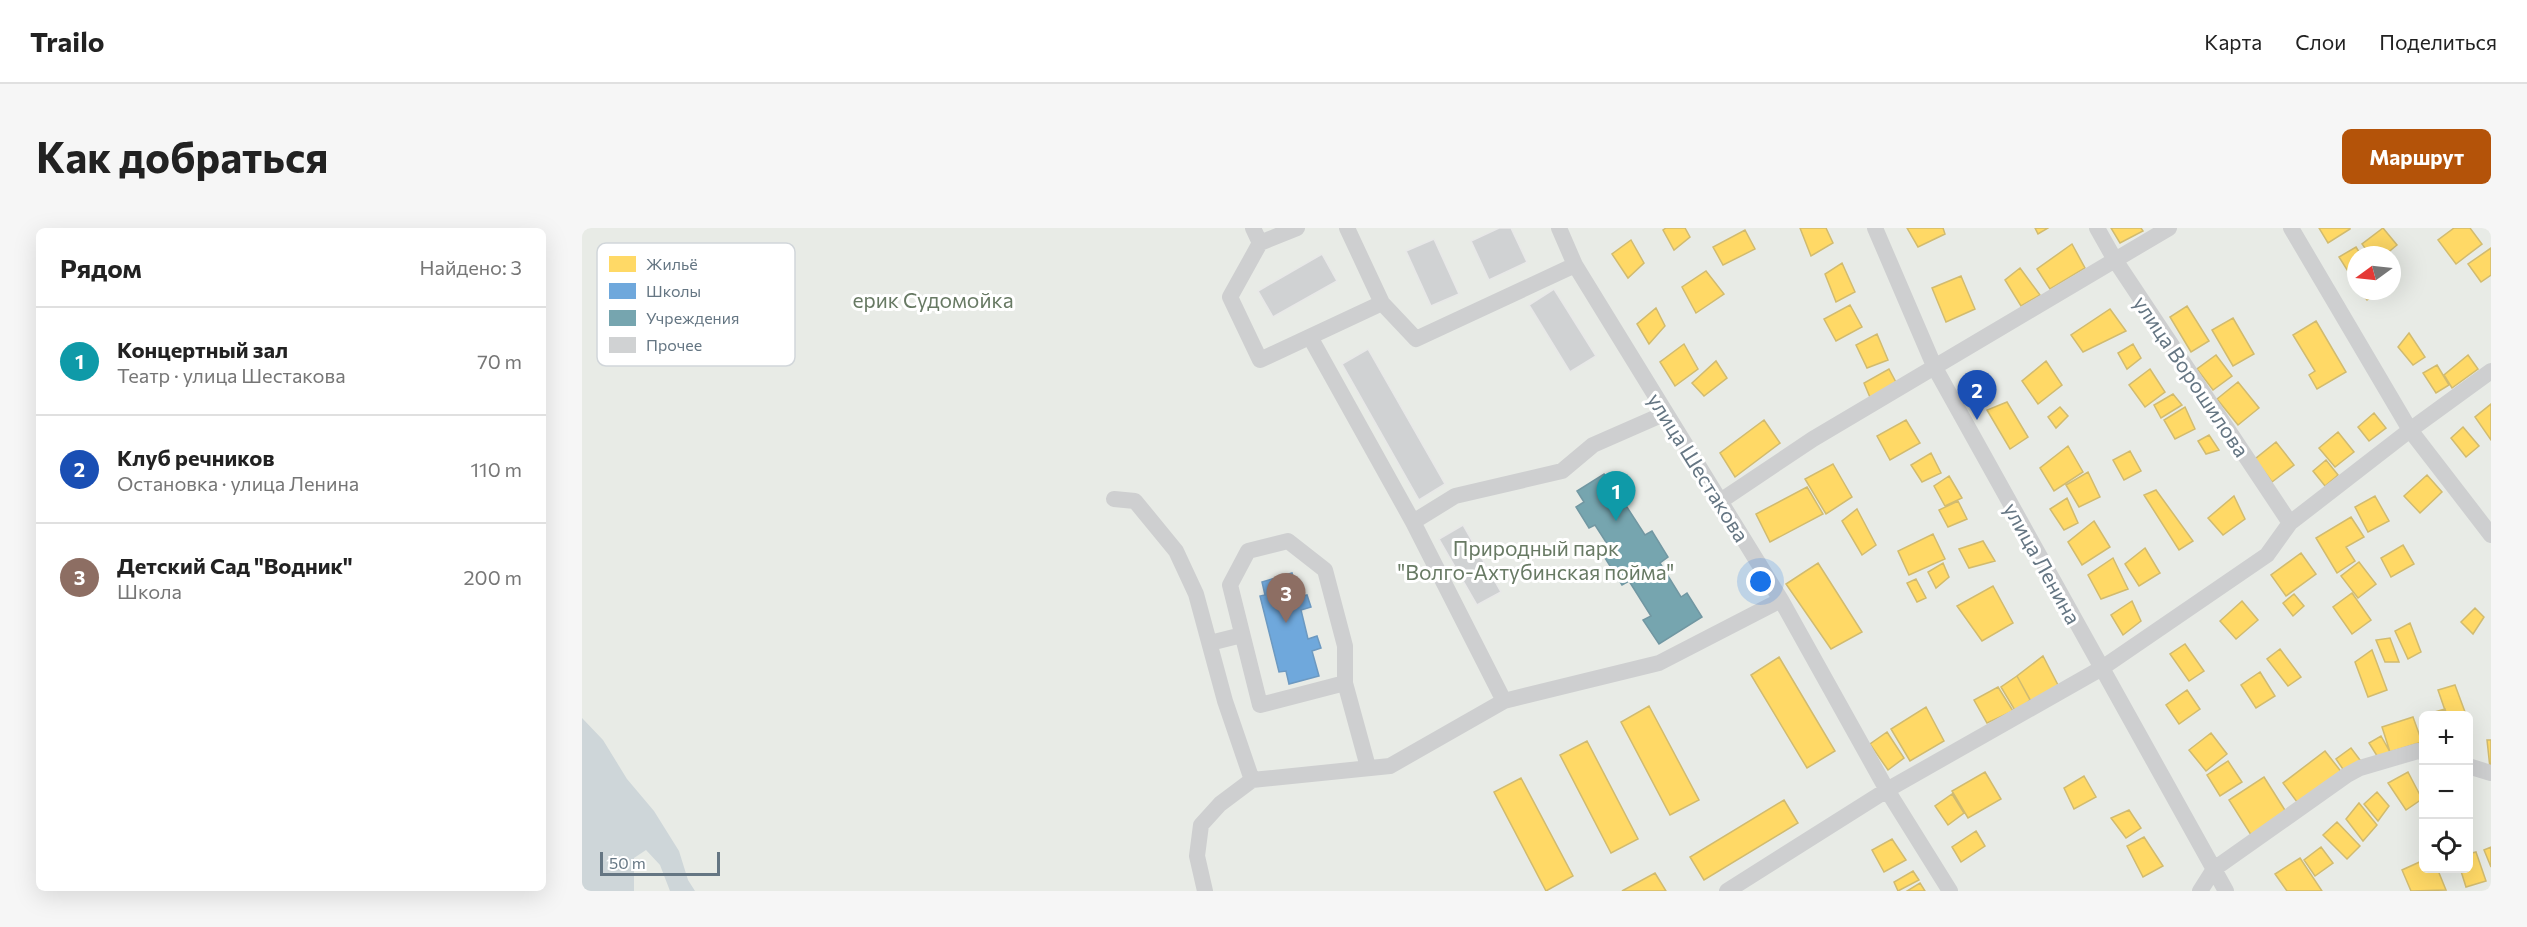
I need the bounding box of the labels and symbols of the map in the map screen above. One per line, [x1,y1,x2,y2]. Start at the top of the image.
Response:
legend [597,243,795,366]
north arrow [2347,246,2401,300]
text: Жильё [646,254,698,273]
text: Школы [646,281,701,300]
park label: ерик Судомойка [852,287,1014,312]
street label: улица Ворошилова [2129,291,2255,461]
text: Учреждения [646,308,739,327]
text: Прочее [646,335,702,354]
pin: 2 [1958,370,1996,420]
street label: улица Шестакова [1643,388,1755,546]
pin: 1 [1596,472,1636,521]
street label: улица Ленина [1999,498,2087,628]
park label: Природный парк "Волго-Ахтубинская пойма" [1398,535,1674,584]
your location [1746,567,1775,596]
pin: 3 [1266,574,1306,623]
scale bar [600,849,720,876]

